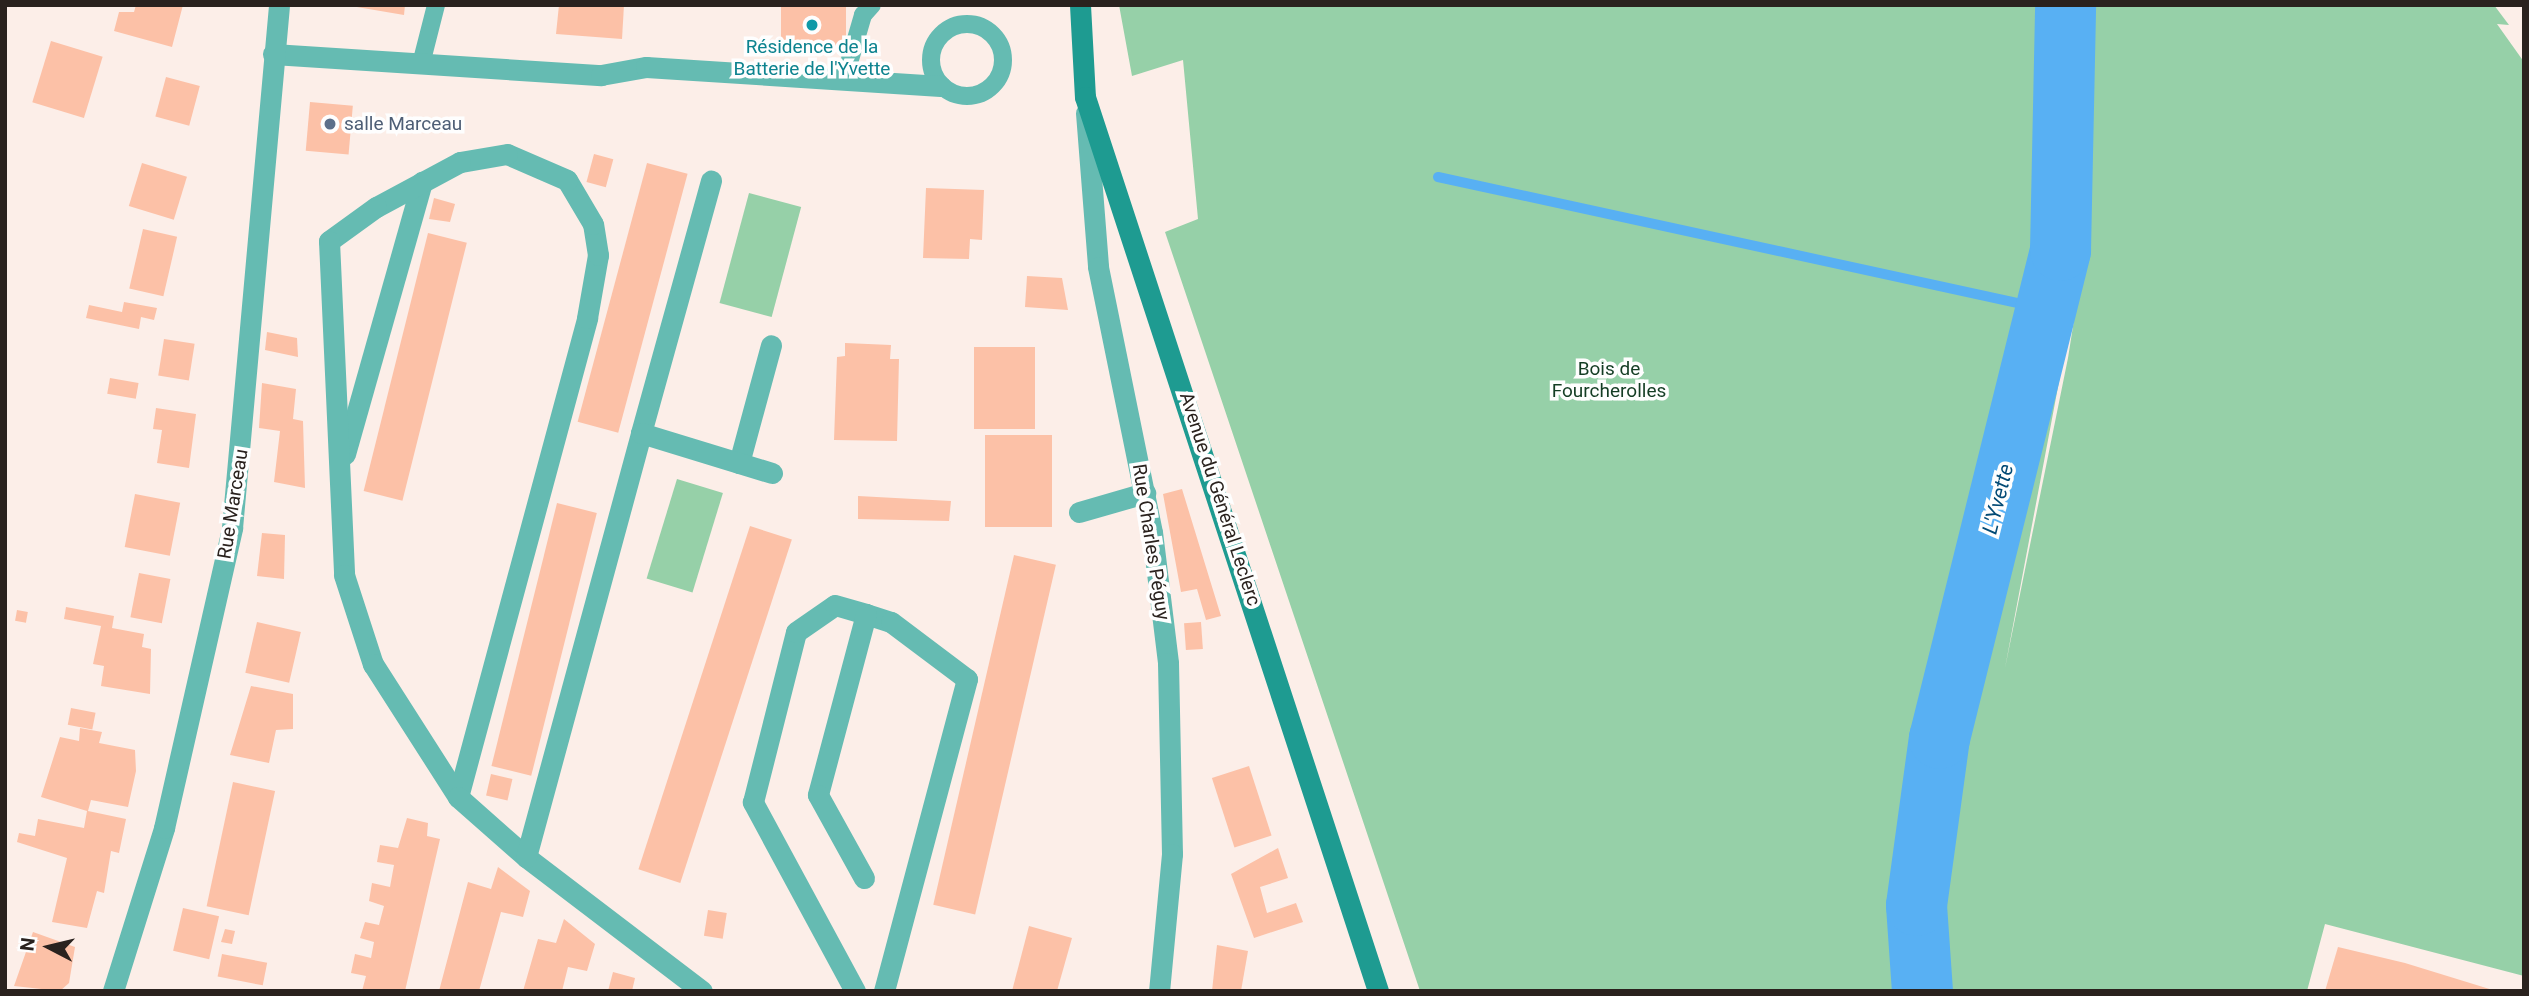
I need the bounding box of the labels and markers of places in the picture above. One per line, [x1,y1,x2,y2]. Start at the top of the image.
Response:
marker: Résidence de la Batterie de l'Yvette [804,17,820,33]
place label: Résidence de la Batterie de l'Yvette [734,36,890,80]
place label: salle Marceau [344,113,462,135]
marker: salle Marceau [322,116,338,132]

